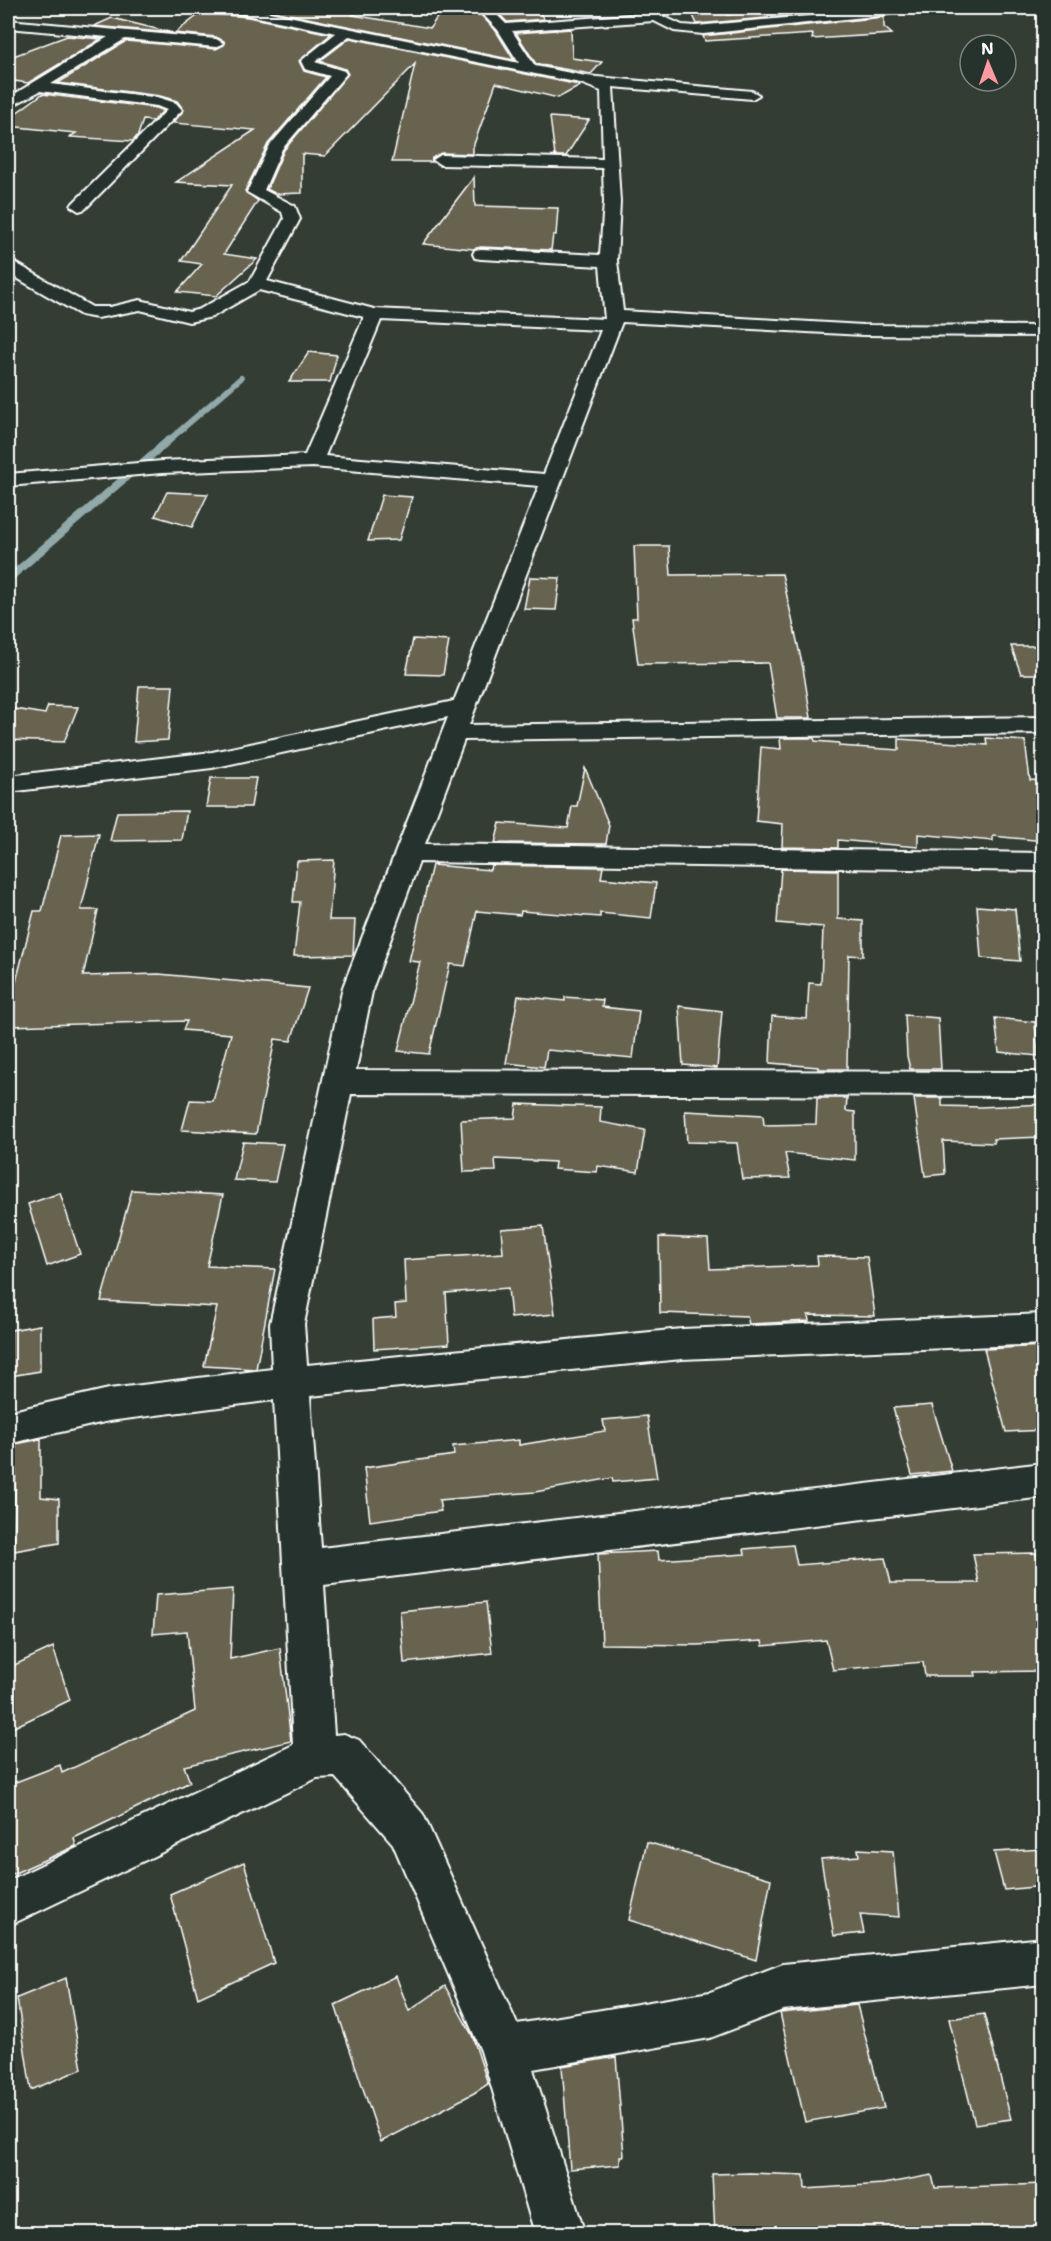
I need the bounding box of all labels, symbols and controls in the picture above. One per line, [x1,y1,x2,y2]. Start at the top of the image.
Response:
north arrow [958,33,1018,93]
text: N [981,38,994,59]

